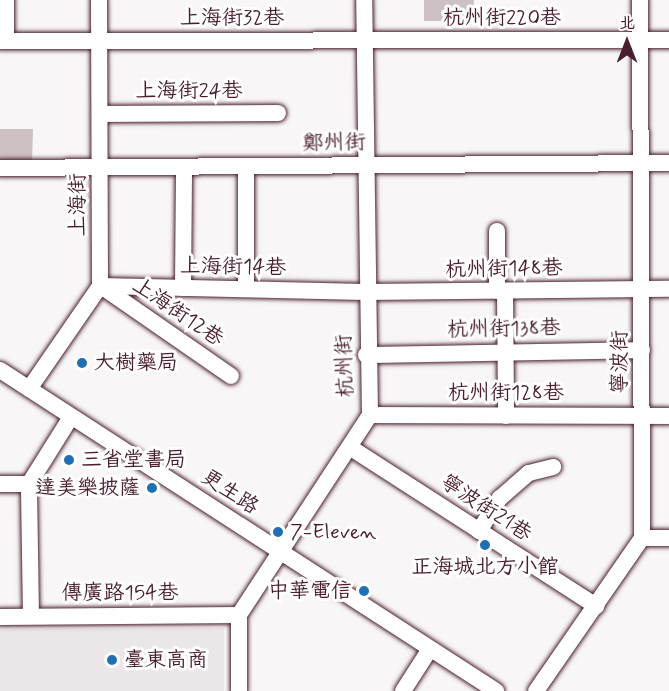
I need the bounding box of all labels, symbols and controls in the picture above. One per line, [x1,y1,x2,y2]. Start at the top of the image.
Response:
street label: 上海街32巷 [180,5,284,31]
street label: 杭州街220巷 [443,5,561,31]
north arrow [597,12,657,72]
text: 北 [619,13,635,34]
street label: 上海街24巷 [135,78,243,104]
street label: 鄭州街 [302,130,366,156]
street label: 上海街 [65,174,91,236]
street label: 上海街14巷 [180,253,286,281]
street label: 杭州街148巷 [445,255,563,283]
street label: 上海街12巷 [128,272,228,352]
street label: 杭州街138巷 [447,315,561,343]
street label: 寧波街 [607,331,633,393]
street label: 杭州街 [331,334,359,398]
place label: 大樹藥局 [94,350,178,376]
marker: 大樹藥局 [75,356,89,370]
street label: 杭州街128巷 [448,380,564,406]
place label: 三省堂書局 [81,447,186,473]
marker: 三省堂書局 [62,453,76,467]
street label: 更生路 [197,464,263,520]
street label: 寧波街21巷 [436,469,536,547]
place label: 達美樂披薩 [35,475,140,501]
marker: 達美樂披薩 [145,481,159,495]
place label: 7-Eleven [290,519,376,545]
marker: 7-Eleven [271,525,285,539]
marker: 正海城北方小館 [478,538,492,552]
place label: 正海城北方小館 [412,554,558,580]
place label: 中華電信 [268,578,352,604]
street label: 傳廣路154巷 [62,580,178,606]
marker: 中華電信 [357,584,371,598]
place label: 臺東高商 [124,647,208,673]
marker: 臺東高商 [105,653,119,667]

